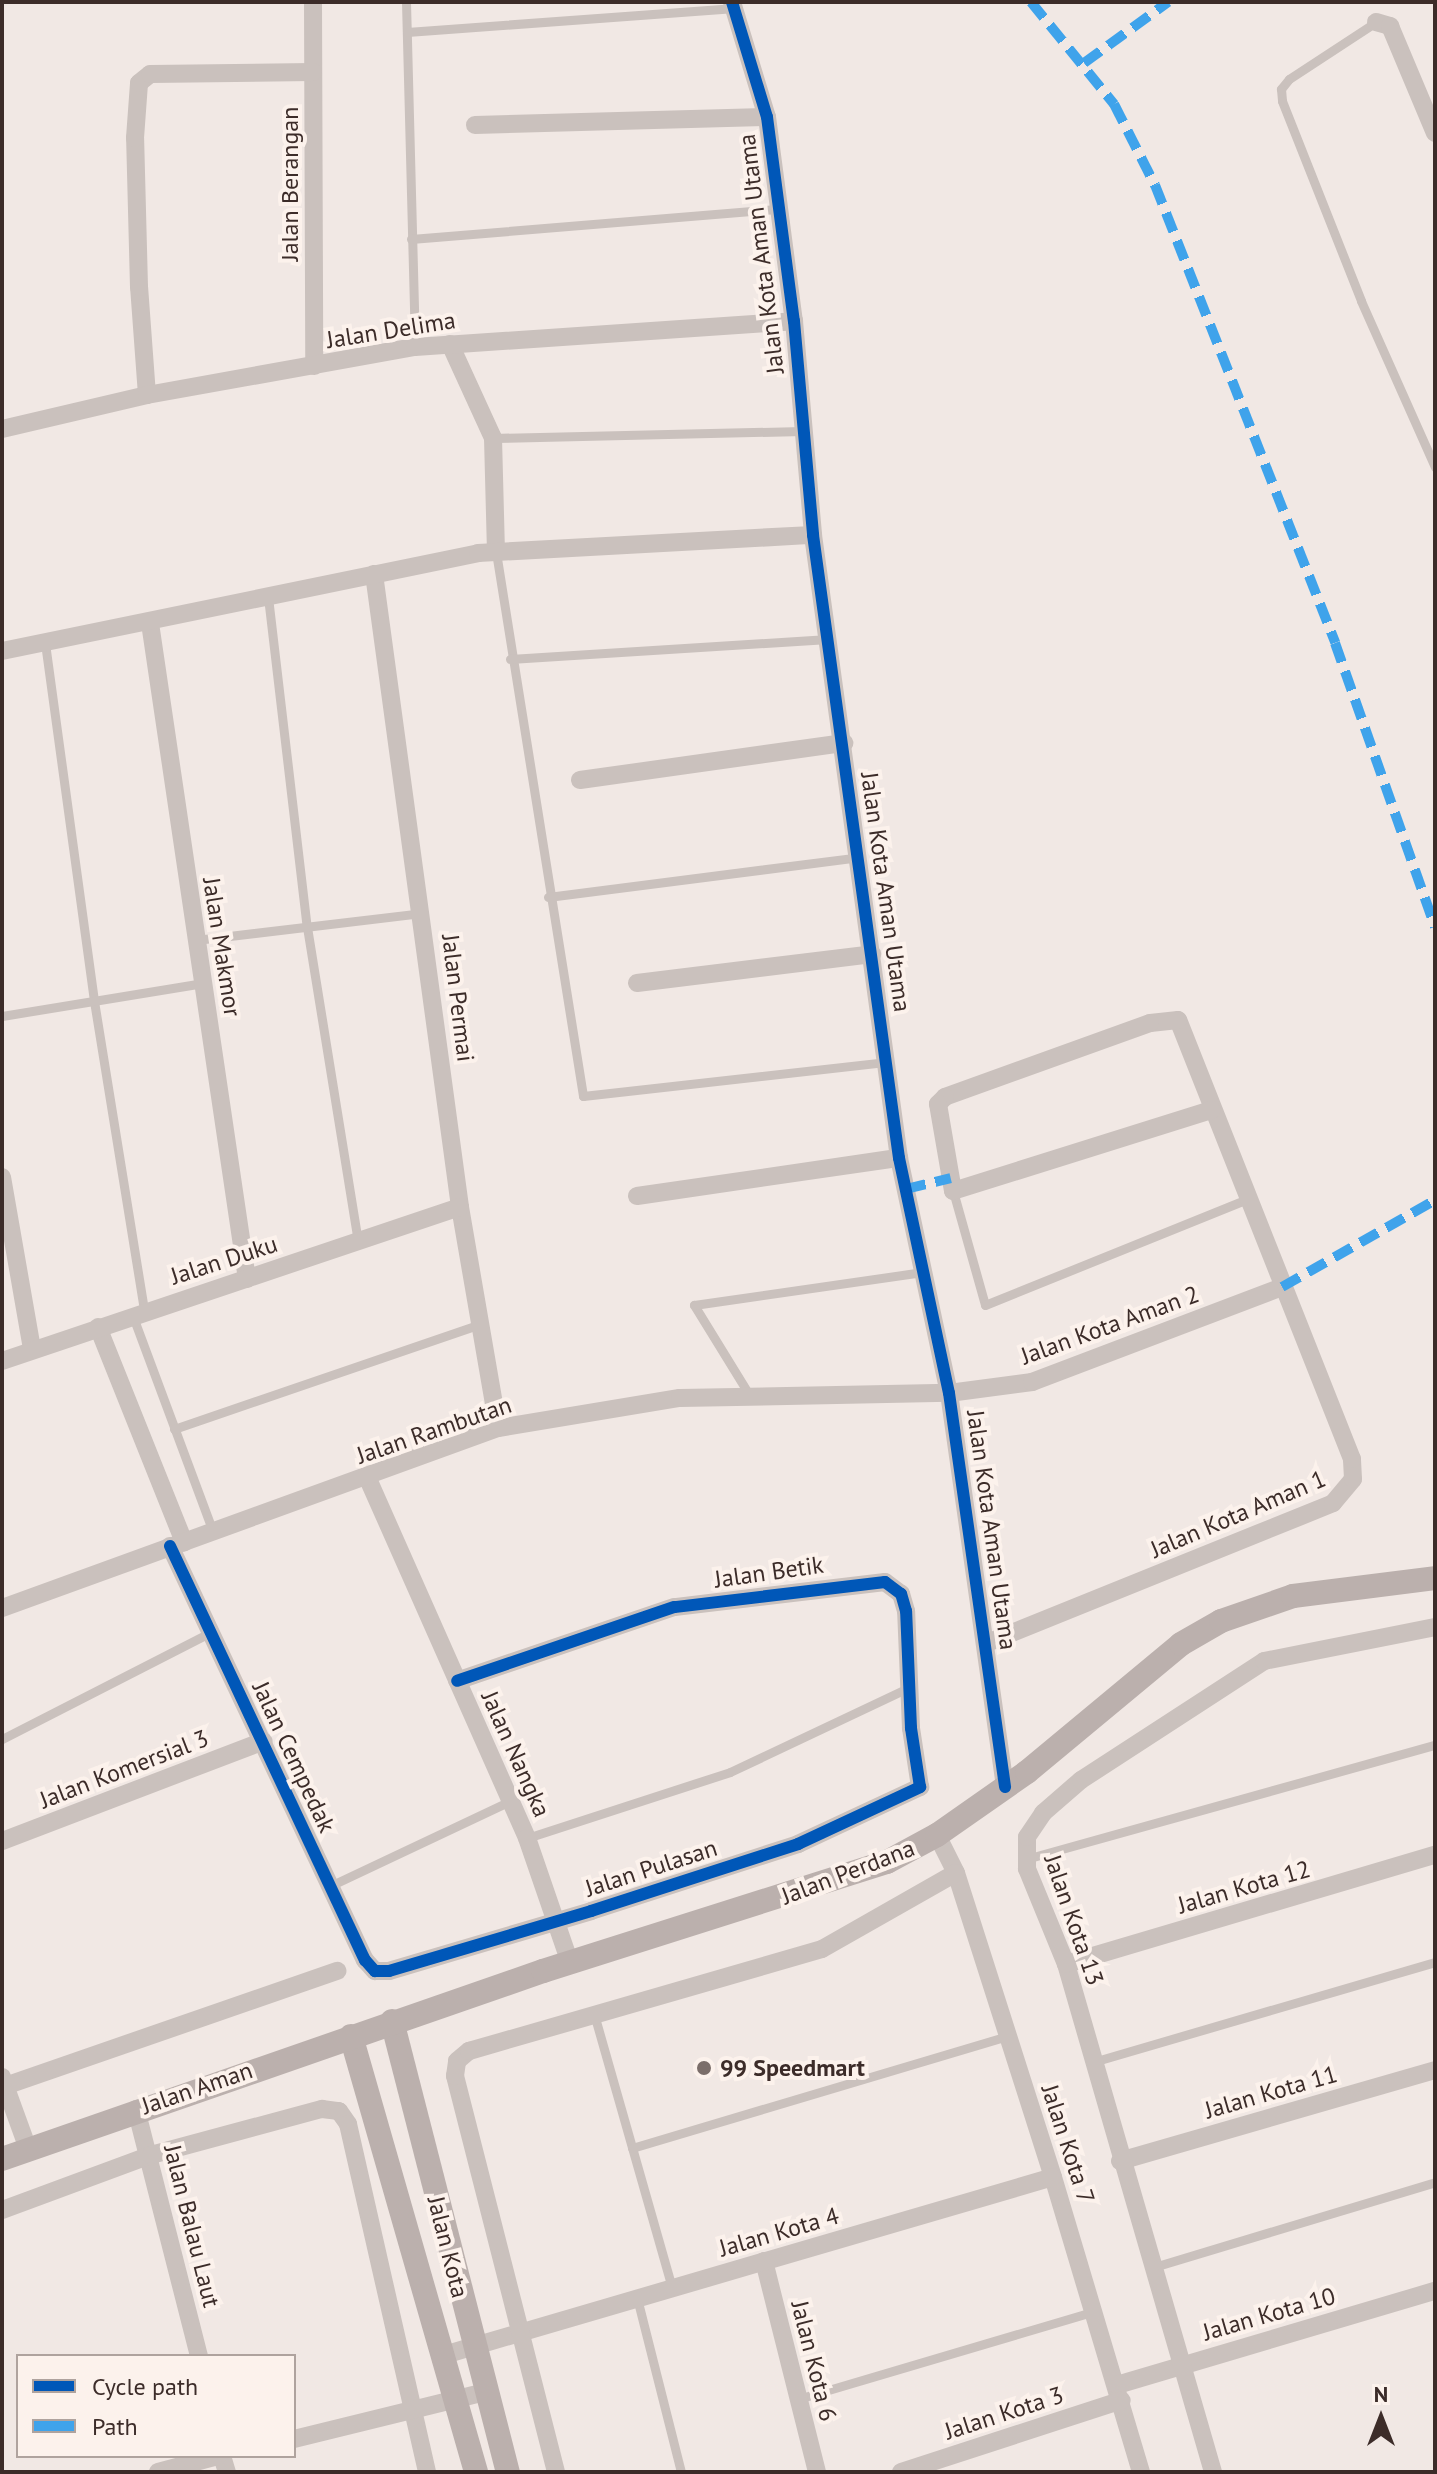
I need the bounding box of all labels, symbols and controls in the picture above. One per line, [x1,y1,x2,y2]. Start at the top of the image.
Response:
street label: Jalan Berangan [276,107,304,261]
street label: Jalan Kota Aman Utama [732,132,790,376]
street label: Jalan Delima [325,306,457,354]
street label: Jalan Kota Aman Utama [855,770,917,1014]
street label: Jalan Makmor [197,875,247,1019]
street label: Jalan Permai [436,933,480,1063]
street label: Jalan Duku [167,1229,281,1291]
street label: Jalan Kota Aman 2 [1017,1279,1203,1371]
street label: Jalan Rambutan [353,1390,515,1470]
street label: Jalan Kota Aman Utama [961,1408,1023,1652]
street label: Jalan Kota Aman 1 [1146,1464,1330,1564]
street label: Jalan Betik [713,1550,825,1594]
street label: Jalan Cempedak [246,1677,342,1837]
street label: Jalan Nangka [475,1687,557,1821]
street label: Jalan Komersial 3 [36,1724,212,1814]
street label: Jalan Pulasan [581,1833,721,1903]
street label: Jalan Perdana [777,1833,919,1911]
street label: Jalan Kota 13 [1038,1851,1110,1989]
street label: Jalan Kota 12 [1175,1854,1313,1920]
place label: 99 Speedmart [720,2054,865,2082]
street label: Jalan Aman [138,2056,256,2120]
marker: 99 Speedmart [695,2059,713,2077]
street label: Jalan Kota 11 [1202,2059,1340,2125]
street label: Jalan Kota 7 [1035,2081,1101,2207]
street label: Jalan Balau Laut [158,2142,226,2310]
street label: Jalan Kota [421,2193,475,2301]
street label: Jalan Kota 4 [716,2201,842,2263]
street label: Jalan Kota 10 [1200,2281,1338,2347]
street label: Jalan Kota 6 [785,2298,843,2424]
legend [16,2354,296,2458]
text: Cycle path [92,2371,198,2402]
north arrow [1341,2378,1421,2458]
street label: Jalan Kota 3 [941,2380,1067,2446]
text: N [1374,2380,1388,2408]
text: Path [92,2411,138,2442]

